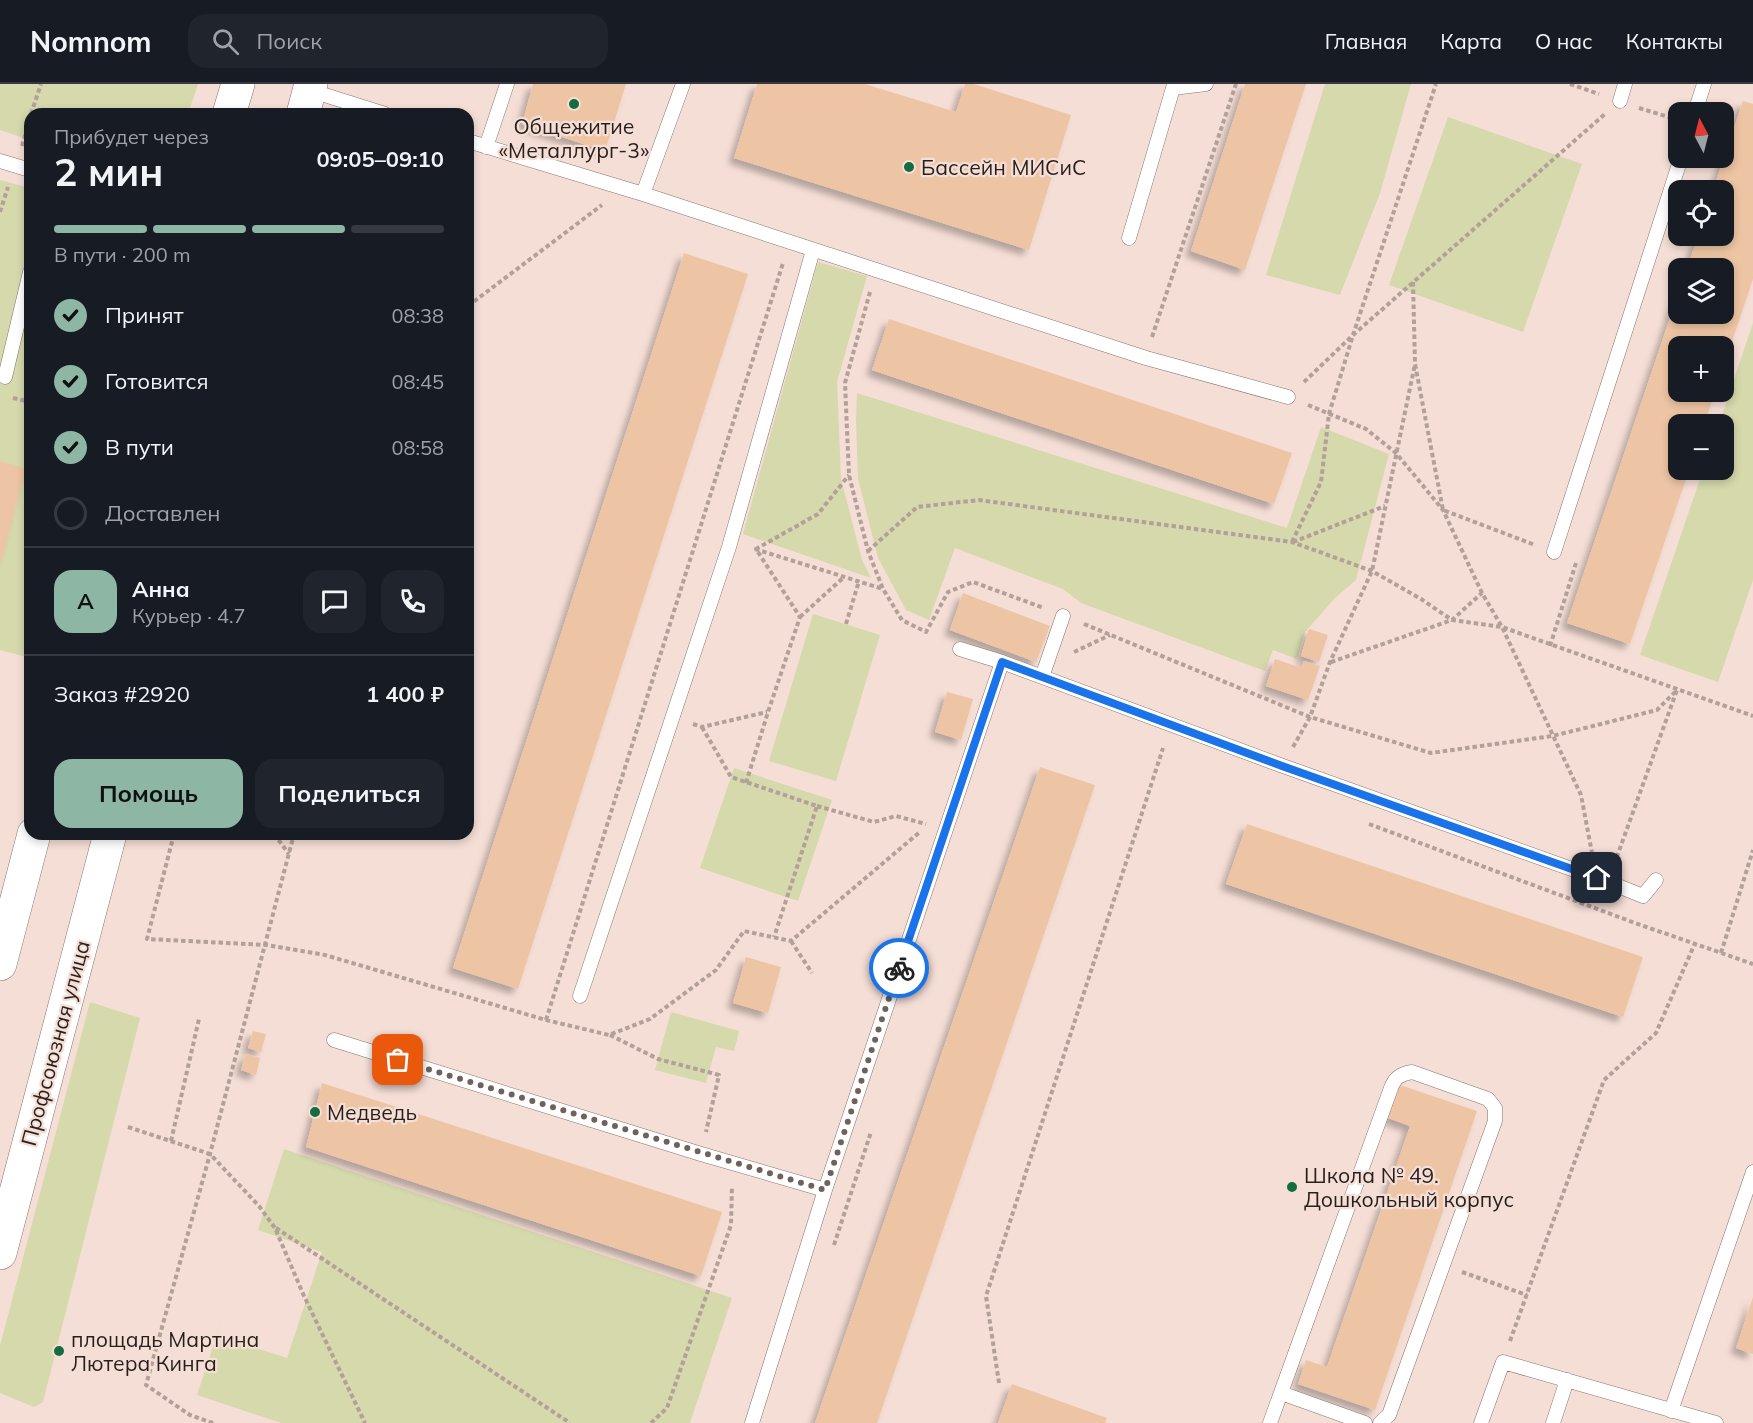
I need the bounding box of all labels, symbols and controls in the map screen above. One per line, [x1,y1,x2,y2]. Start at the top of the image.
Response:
search box [188,14,608,68]
text: Nomnom [30,24,152,59]
icon: search [209,25,242,58]
text: Поиск [257,27,322,55]
text: Главная [1325,28,1407,54]
text: Карта [1440,28,1502,54]
text: О нас [1535,28,1593,54]
text: Контакты [1626,28,1723,54]
marker: Общежитие «Металлург-3» [567,97,581,111]
north arrow [1668,102,1734,168]
map controls [1668,102,1734,480]
place label: Общежитие «Металлург-3» [499,113,649,163]
text: Прибудет через [54,124,209,149]
text: 09:05–09:10 [316,145,444,173]
text: 2 мин [54,147,163,196]
place label: Бассейн МИСиС [921,154,1086,180]
marker: Бассейн МИСиС [902,160,916,174]
button: locate [1668,180,1734,246]
text: В пути · 200 m [54,242,190,267]
button: layers [1668,258,1734,324]
icon: check [54,299,87,332]
text: Принят [105,301,184,329]
text: 08:38 [391,303,444,328]
button: + [1668,336,1734,402]
icon: check [54,365,87,398]
text: Готовится [105,367,209,395]
text: 08:45 [391,369,444,394]
button: − [1668,414,1734,480]
icon: check [54,431,87,464]
text: В пути [105,433,174,461]
text: 08:58 [391,435,444,460]
text: Доставлен [105,499,221,527]
button: chat [303,570,366,633]
button: phone [381,570,444,633]
text: Анна [132,575,190,603]
text: А [77,587,94,615]
text: Курьер · 4.7 [132,603,246,628]
text: Заказ #2920 [54,680,190,708]
text: 1 400 ₽ [366,680,444,708]
button: Помощь [54,759,243,828]
button: Поделиться [255,759,444,828]
pin [1571,852,1622,903]
icon: home [1580,861,1613,894]
street label: Профсоюзная улица [15,937,95,1149]
courier [869,938,929,998]
icon: bike [883,952,916,985]
pin [372,1034,423,1085]
icon: bag [381,1043,414,1076]
place label: Медведь [327,1099,417,1125]
marker: Медведь [308,1105,322,1119]
place label: Школа № 49. Дошкольный корпус [1304,1162,1514,1212]
marker: Школа № 49. Дошкольный корпус [1285,1180,1299,1194]
place label: площадь Мартина Лютера Кинга [71,1326,259,1376]
marker: площадь Мартина Лютера Кинга [52,1344,66,1358]

